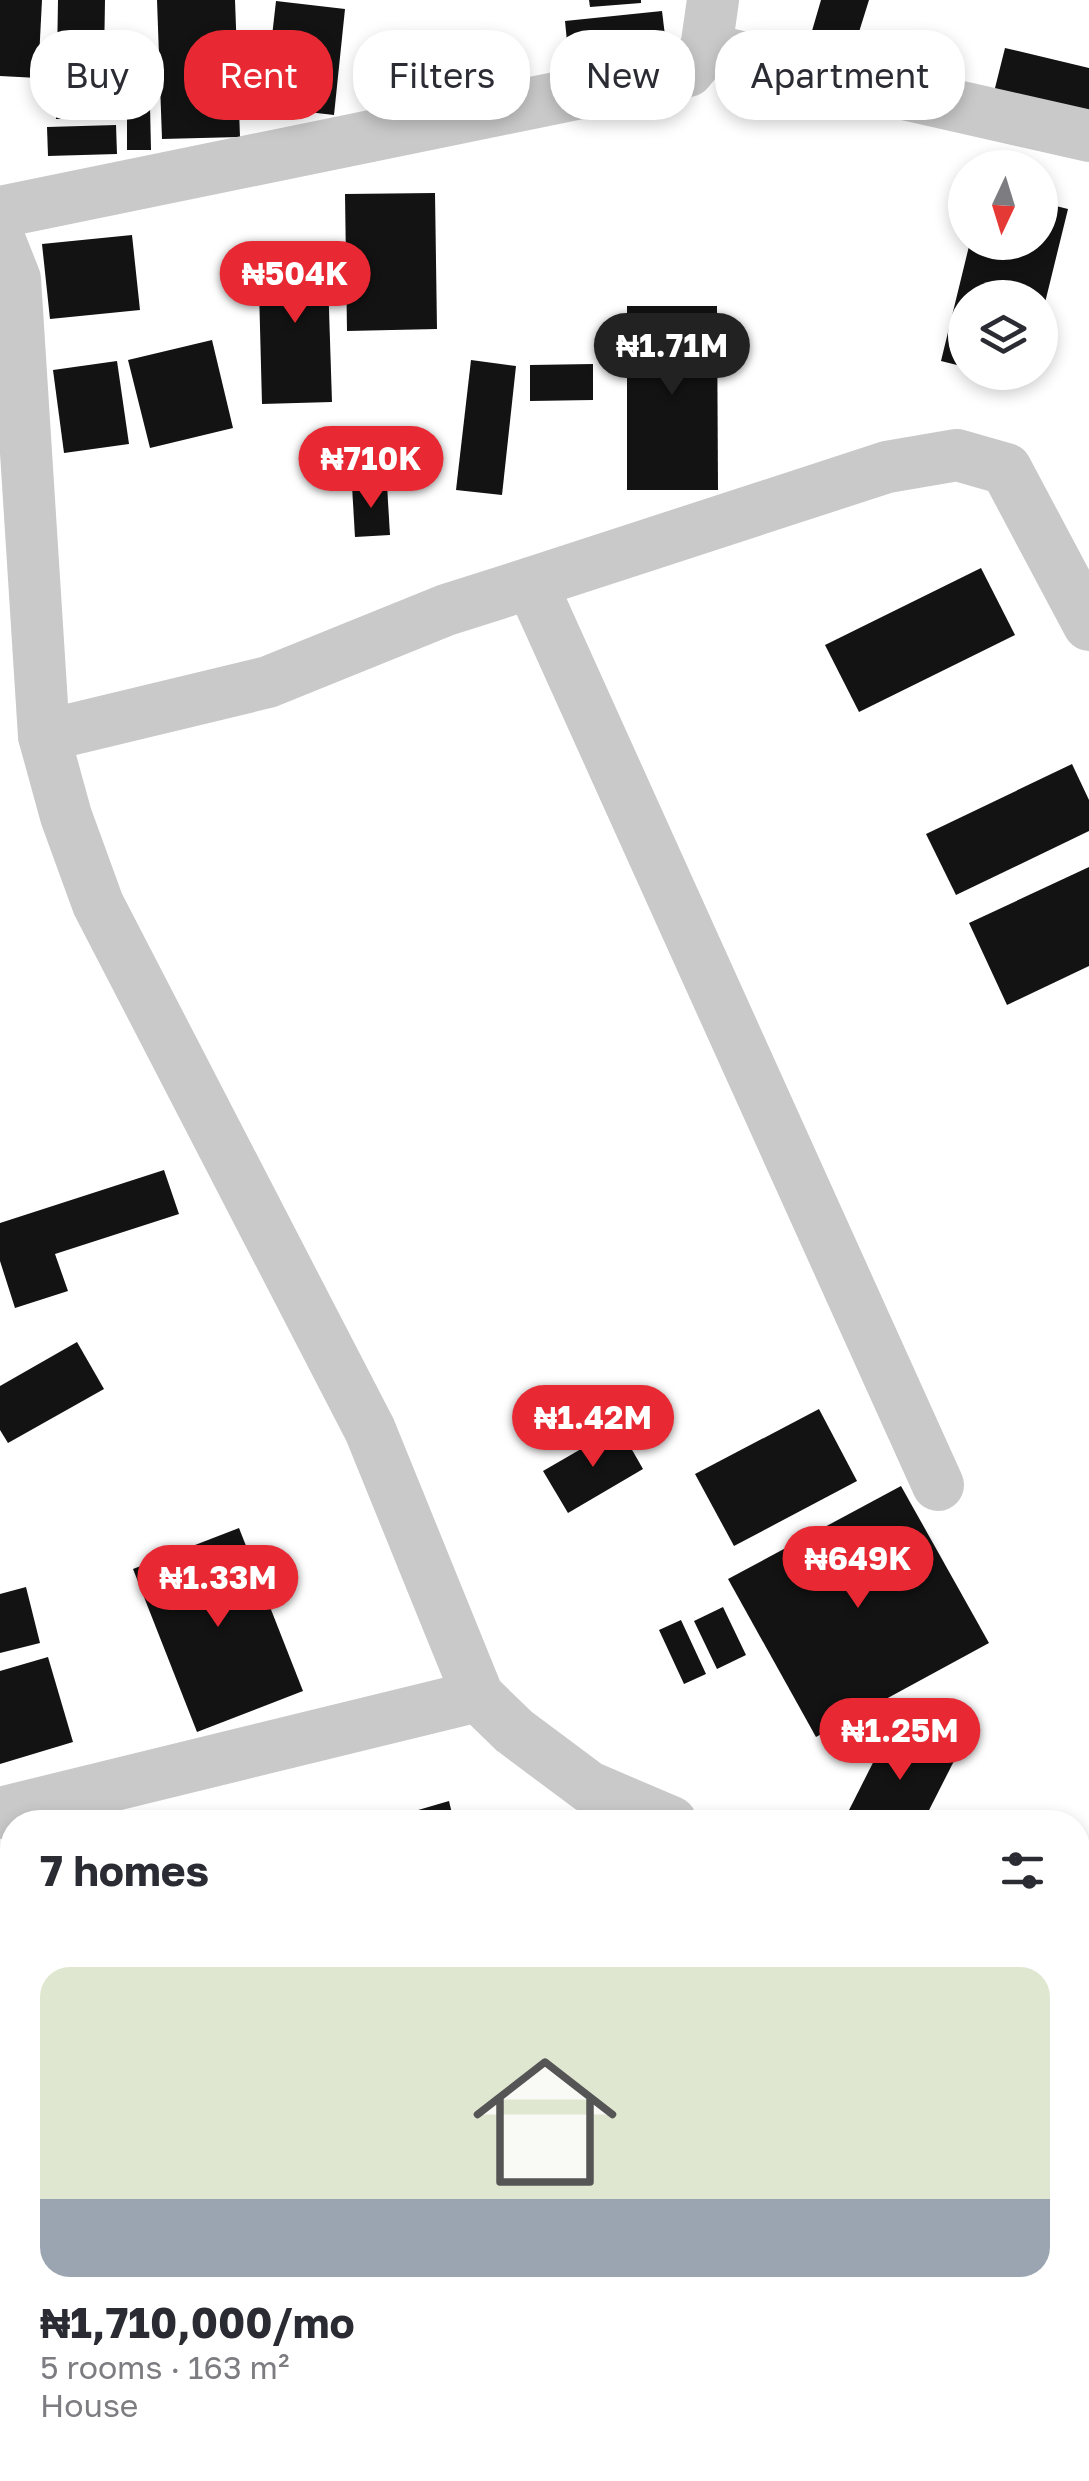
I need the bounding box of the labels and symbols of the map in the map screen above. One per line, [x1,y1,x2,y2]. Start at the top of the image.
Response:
north arrow [948,150,1058,260]
pin: ₦504K [225,241,365,326]
pin: ₦1.71M [591,313,753,398]
pin: ₦710K [301,426,441,511]
pin: ₦1.42M [512,1385,674,1470]
pin: ₦649K [788,1526,928,1611]
pin: ₦1.33M [137,1545,299,1630]
pin: ₦1.25M [819,1698,981,1783]

